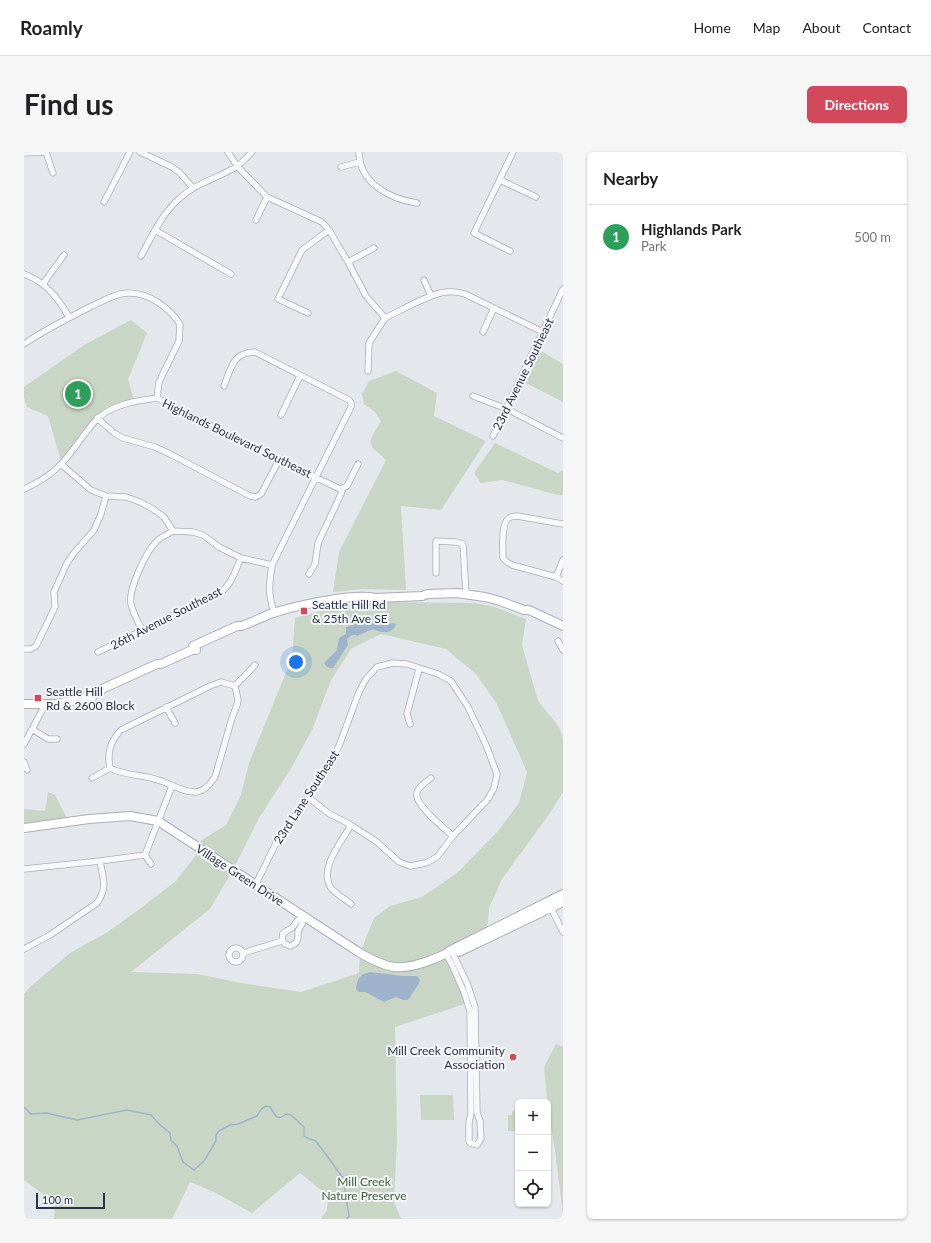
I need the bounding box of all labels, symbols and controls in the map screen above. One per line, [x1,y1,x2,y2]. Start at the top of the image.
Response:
text: Roamly [20,16,83,39]
text: Home [693,19,731,36]
text: Map [753,19,780,36]
text: About [802,19,840,36]
text: Contact [862,19,911,36]
button: Directions [807,86,907,123]
text: Find us [24,87,114,121]
text: Nearby [603,168,658,189]
text: Highlands Park [641,220,741,238]
text: 1 [612,229,620,245]
text: 500 m [854,229,891,245]
text: Park [641,238,666,254]
street label: 23rd Avenue Southeast [489,315,557,433]
pin: 1 [65,379,91,409]
street label: Highlands Boulevard Southeast [160,395,315,481]
street label: 26th Avenue Southeast [108,583,225,653]
place label: Seattle Hill Rd & 25th Ave SE [312,597,388,626]
marker: Seattle Hill Rd & 25th Ave SE [299,606,309,616]
your location [286,652,306,672]
place label: Seattle Hill Rd & 2600 Block [46,684,136,713]
marker: Seattle Hill Rd & 2600 Block [33,693,43,703]
street label: 23rd Lane Southeast [270,747,342,847]
street label: Village Green Drive [193,841,287,909]
place label: Mill Creek Community Association [387,1043,506,1072]
marker: Mill Creek Community Association [508,1052,518,1062]
map controls [515,1099,551,1207]
button: + [515,1099,551,1135]
button: − [515,1135,551,1171]
button: locate [515,1171,551,1207]
park label: Mill Creek Nature Preserve [321,1174,407,1203]
scale bar [36,1191,105,1210]
text: 100 m [42,1193,73,1206]

